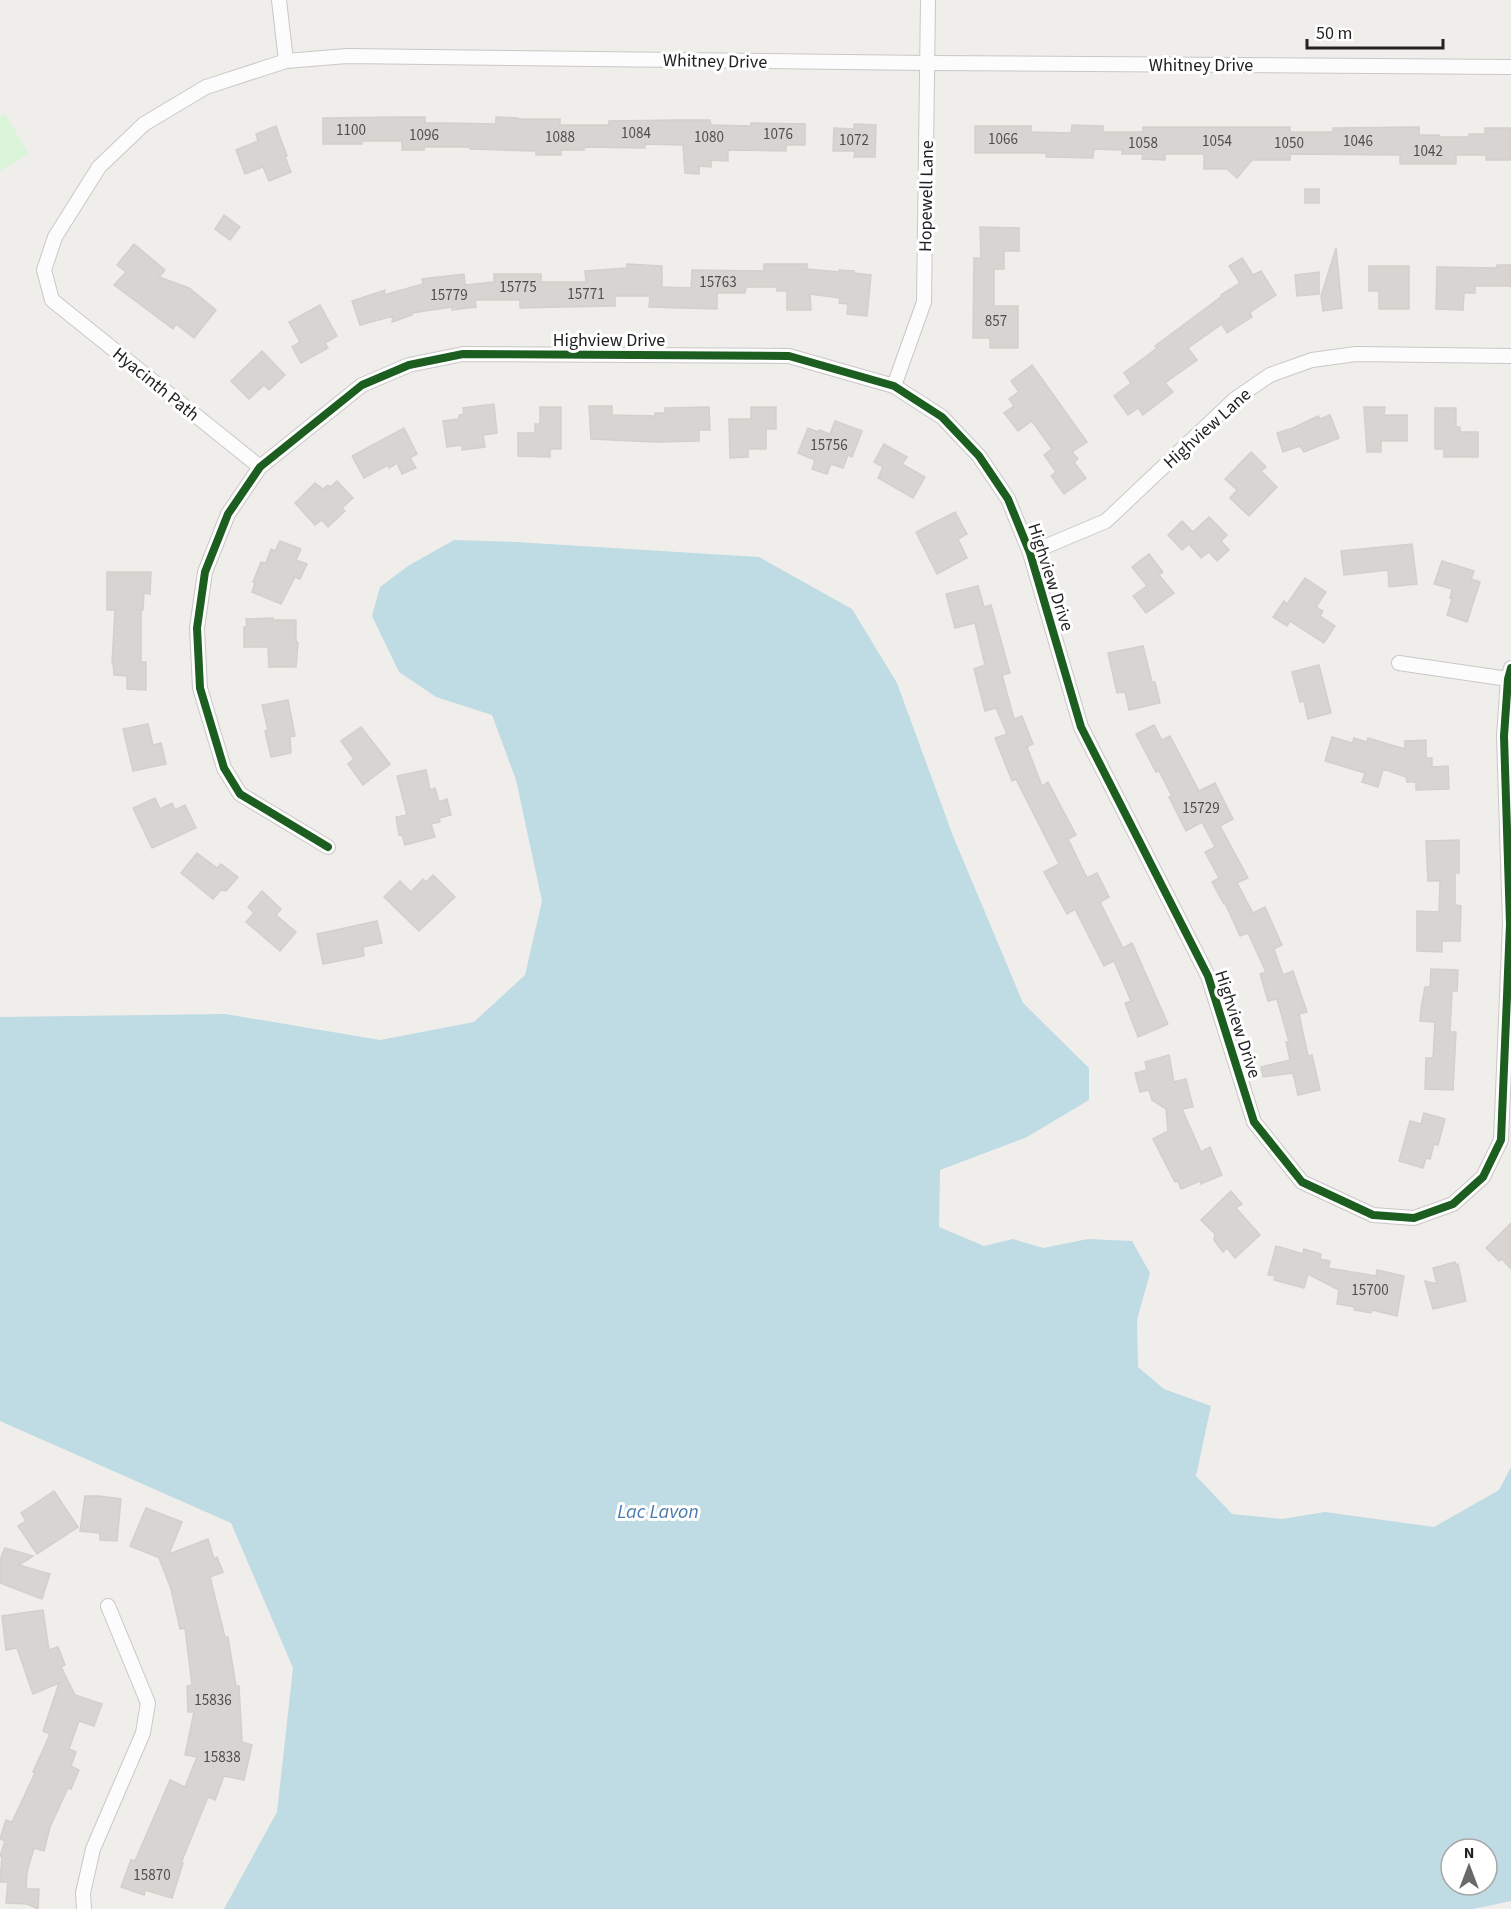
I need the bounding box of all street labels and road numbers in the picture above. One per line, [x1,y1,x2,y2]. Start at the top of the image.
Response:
street label: Whitney Drive [663,48,767,75]
street label: Whitney Drive [1149,53,1253,78]
street label: Hopewell Lane [913,140,940,252]
street label: Highview Drive [553,328,665,353]
street label: Hyacinth Path [107,342,204,427]
street label: Highview Lane [1158,382,1257,474]
street label: Highview Drive [1021,520,1080,635]
street label: Highview Drive [1208,967,1267,1082]

